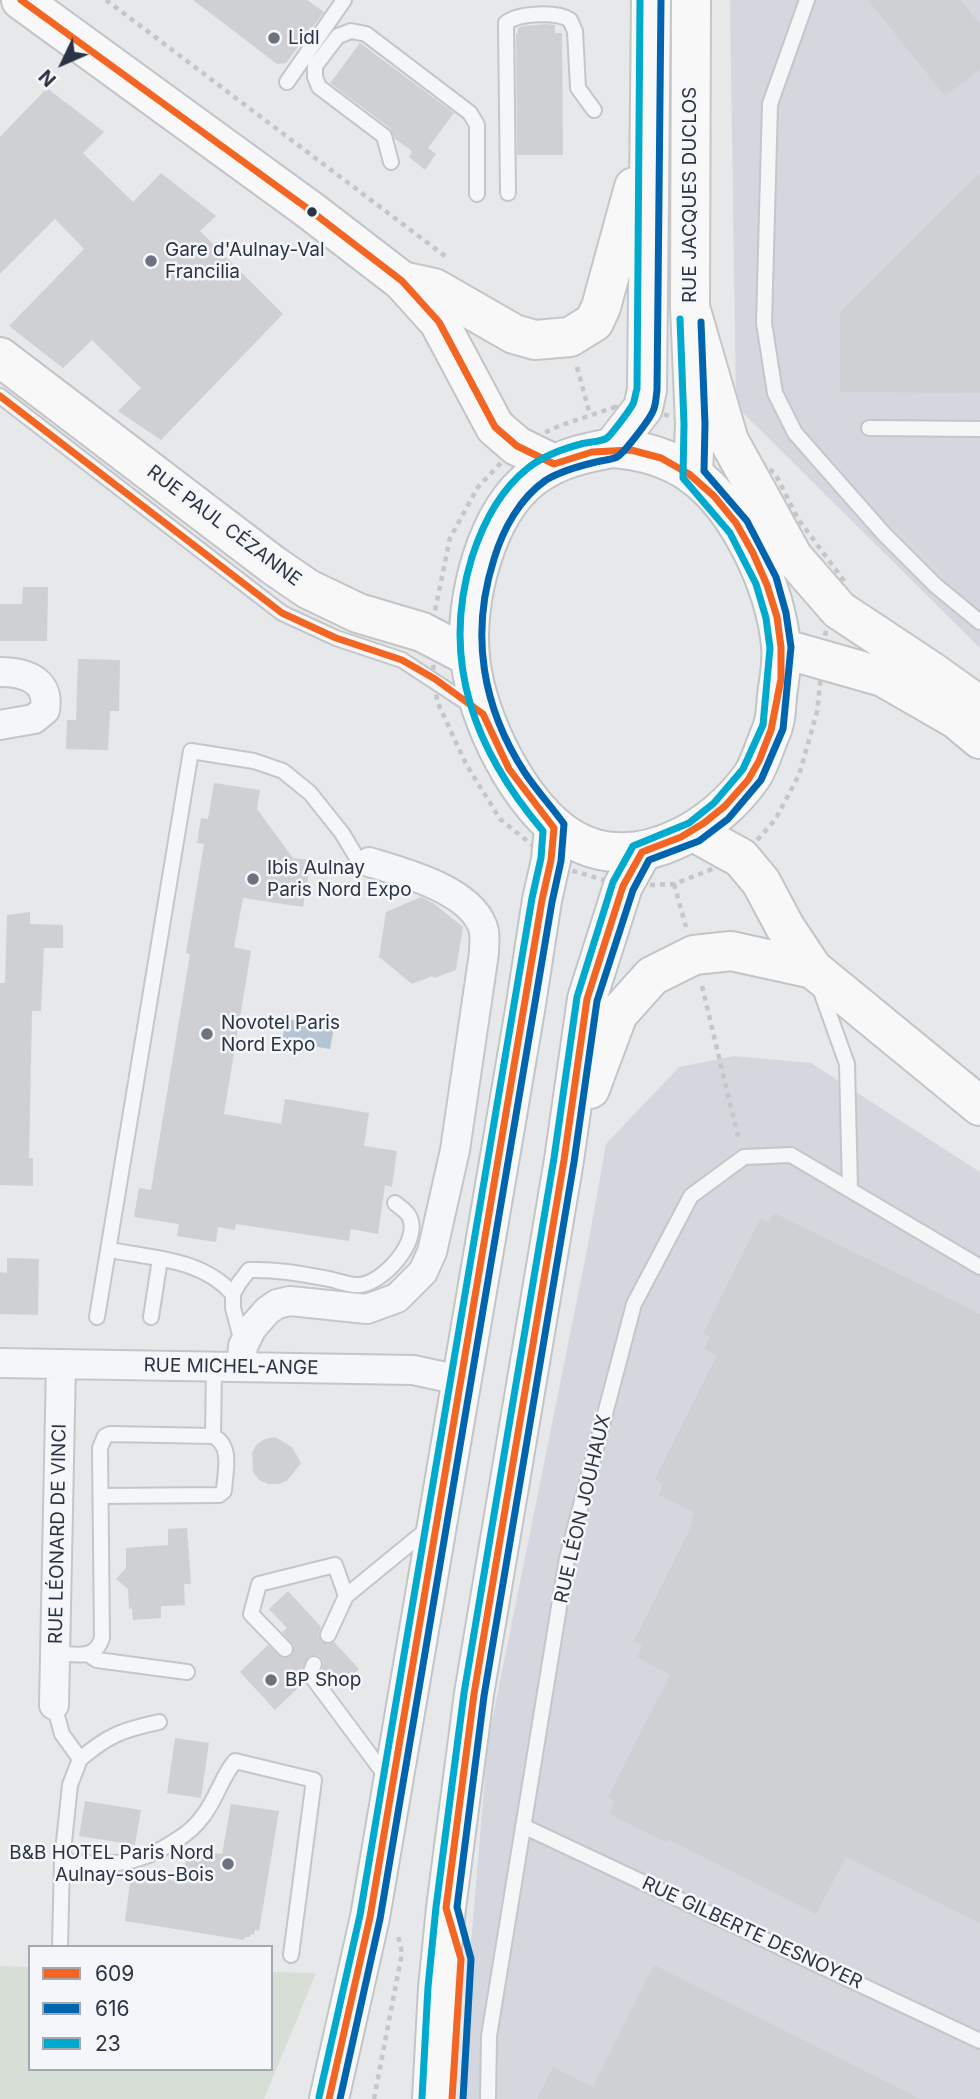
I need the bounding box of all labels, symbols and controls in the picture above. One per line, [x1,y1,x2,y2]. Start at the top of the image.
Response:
place label: Lidl [288,27,320,49]
north arrow [28,28,98,98]
marker: Lidl [266,30,282,46]
text: N [34,65,61,91]
street label: RUE JACQUES DUCLOS [679,87,701,303]
unlabelled marker [305,205,319,219]
place label: Gare d'Aulnay-Val Francilia [165,239,325,283]
marker: Gare d'Aulnay-Val Francilia [143,253,159,269]
street label: RUE PAUL CÉZANNE [142,461,306,591]
place label: Ibis Aulnay Paris Nord Expo [267,857,412,901]
marker: Ibis Aulnay Paris Nord Expo [245,871,261,887]
place label: Novotel Paris Nord Expo [221,1012,340,1056]
marker: Novotel Paris Nord Expo [199,1026,215,1042]
street label: RUE MICHEL-ANGE [143,1354,319,1380]
street label: RUE LÉON JOUHAUX [550,1412,616,1606]
street label: RUE LÉONARD DE VINCI [45,1424,71,1644]
place label: BP Shop [285,1669,361,1691]
marker: BP Shop [263,1672,279,1688]
place label: B&B HOTEL Paris Nord Aulnay-sous-Bois [9,1842,214,1886]
marker: B&B HOTEL Paris Nord Aulnay-sous-Bois [220,1856,236,1872]
street label: RUE GILBERTE DESNOYER [638,1872,866,1994]
legend [28,1945,273,2071]
text: 609 [95,1961,134,1986]
text: 616 [95,1996,130,2021]
text: 23 [95,2031,121,2056]

